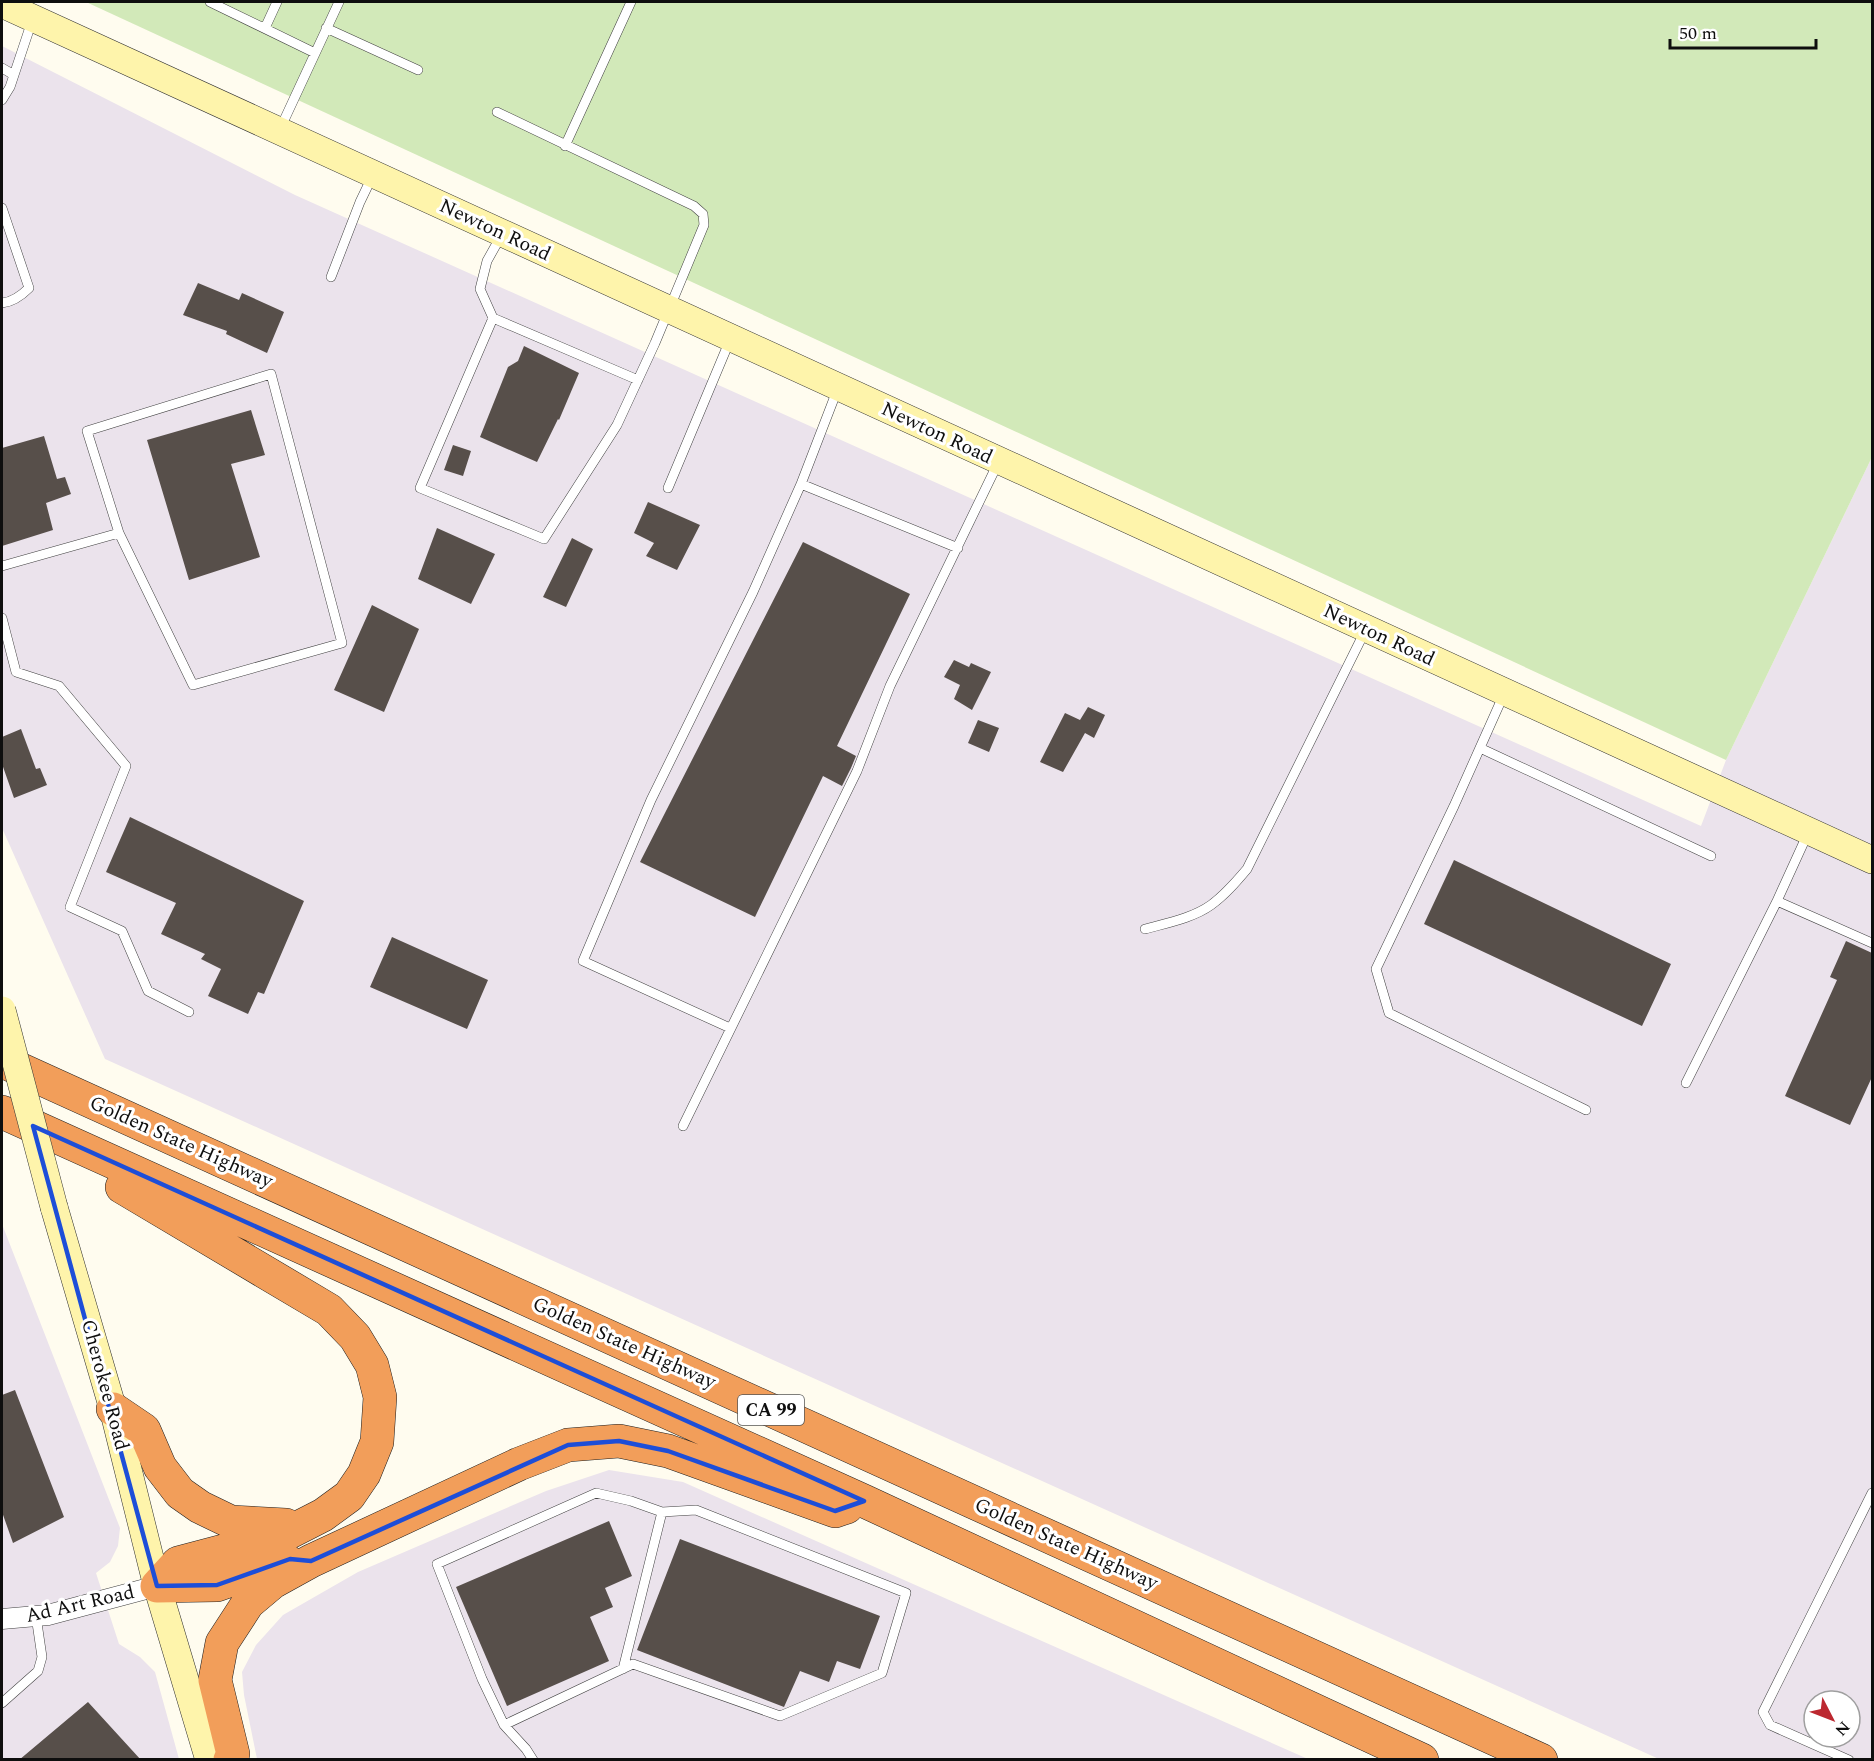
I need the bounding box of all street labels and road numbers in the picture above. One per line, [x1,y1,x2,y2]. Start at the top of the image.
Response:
street label: Newton Road [434,191,556,269]
street label: Newton Road [876,394,998,472]
street label: Newton Road [1318,596,1440,674]
street label: Golden State Highway [84,1088,279,1197]
street label: Golden State Highway [527,1289,722,1398]
street label: Cherokee Road [73,1316,137,1454]
road number: CA 99 [738,1395,804,1425]
street label: Golden State Highway [969,1490,1164,1599]
street label: Ad Art Road [23,1577,137,1631]

